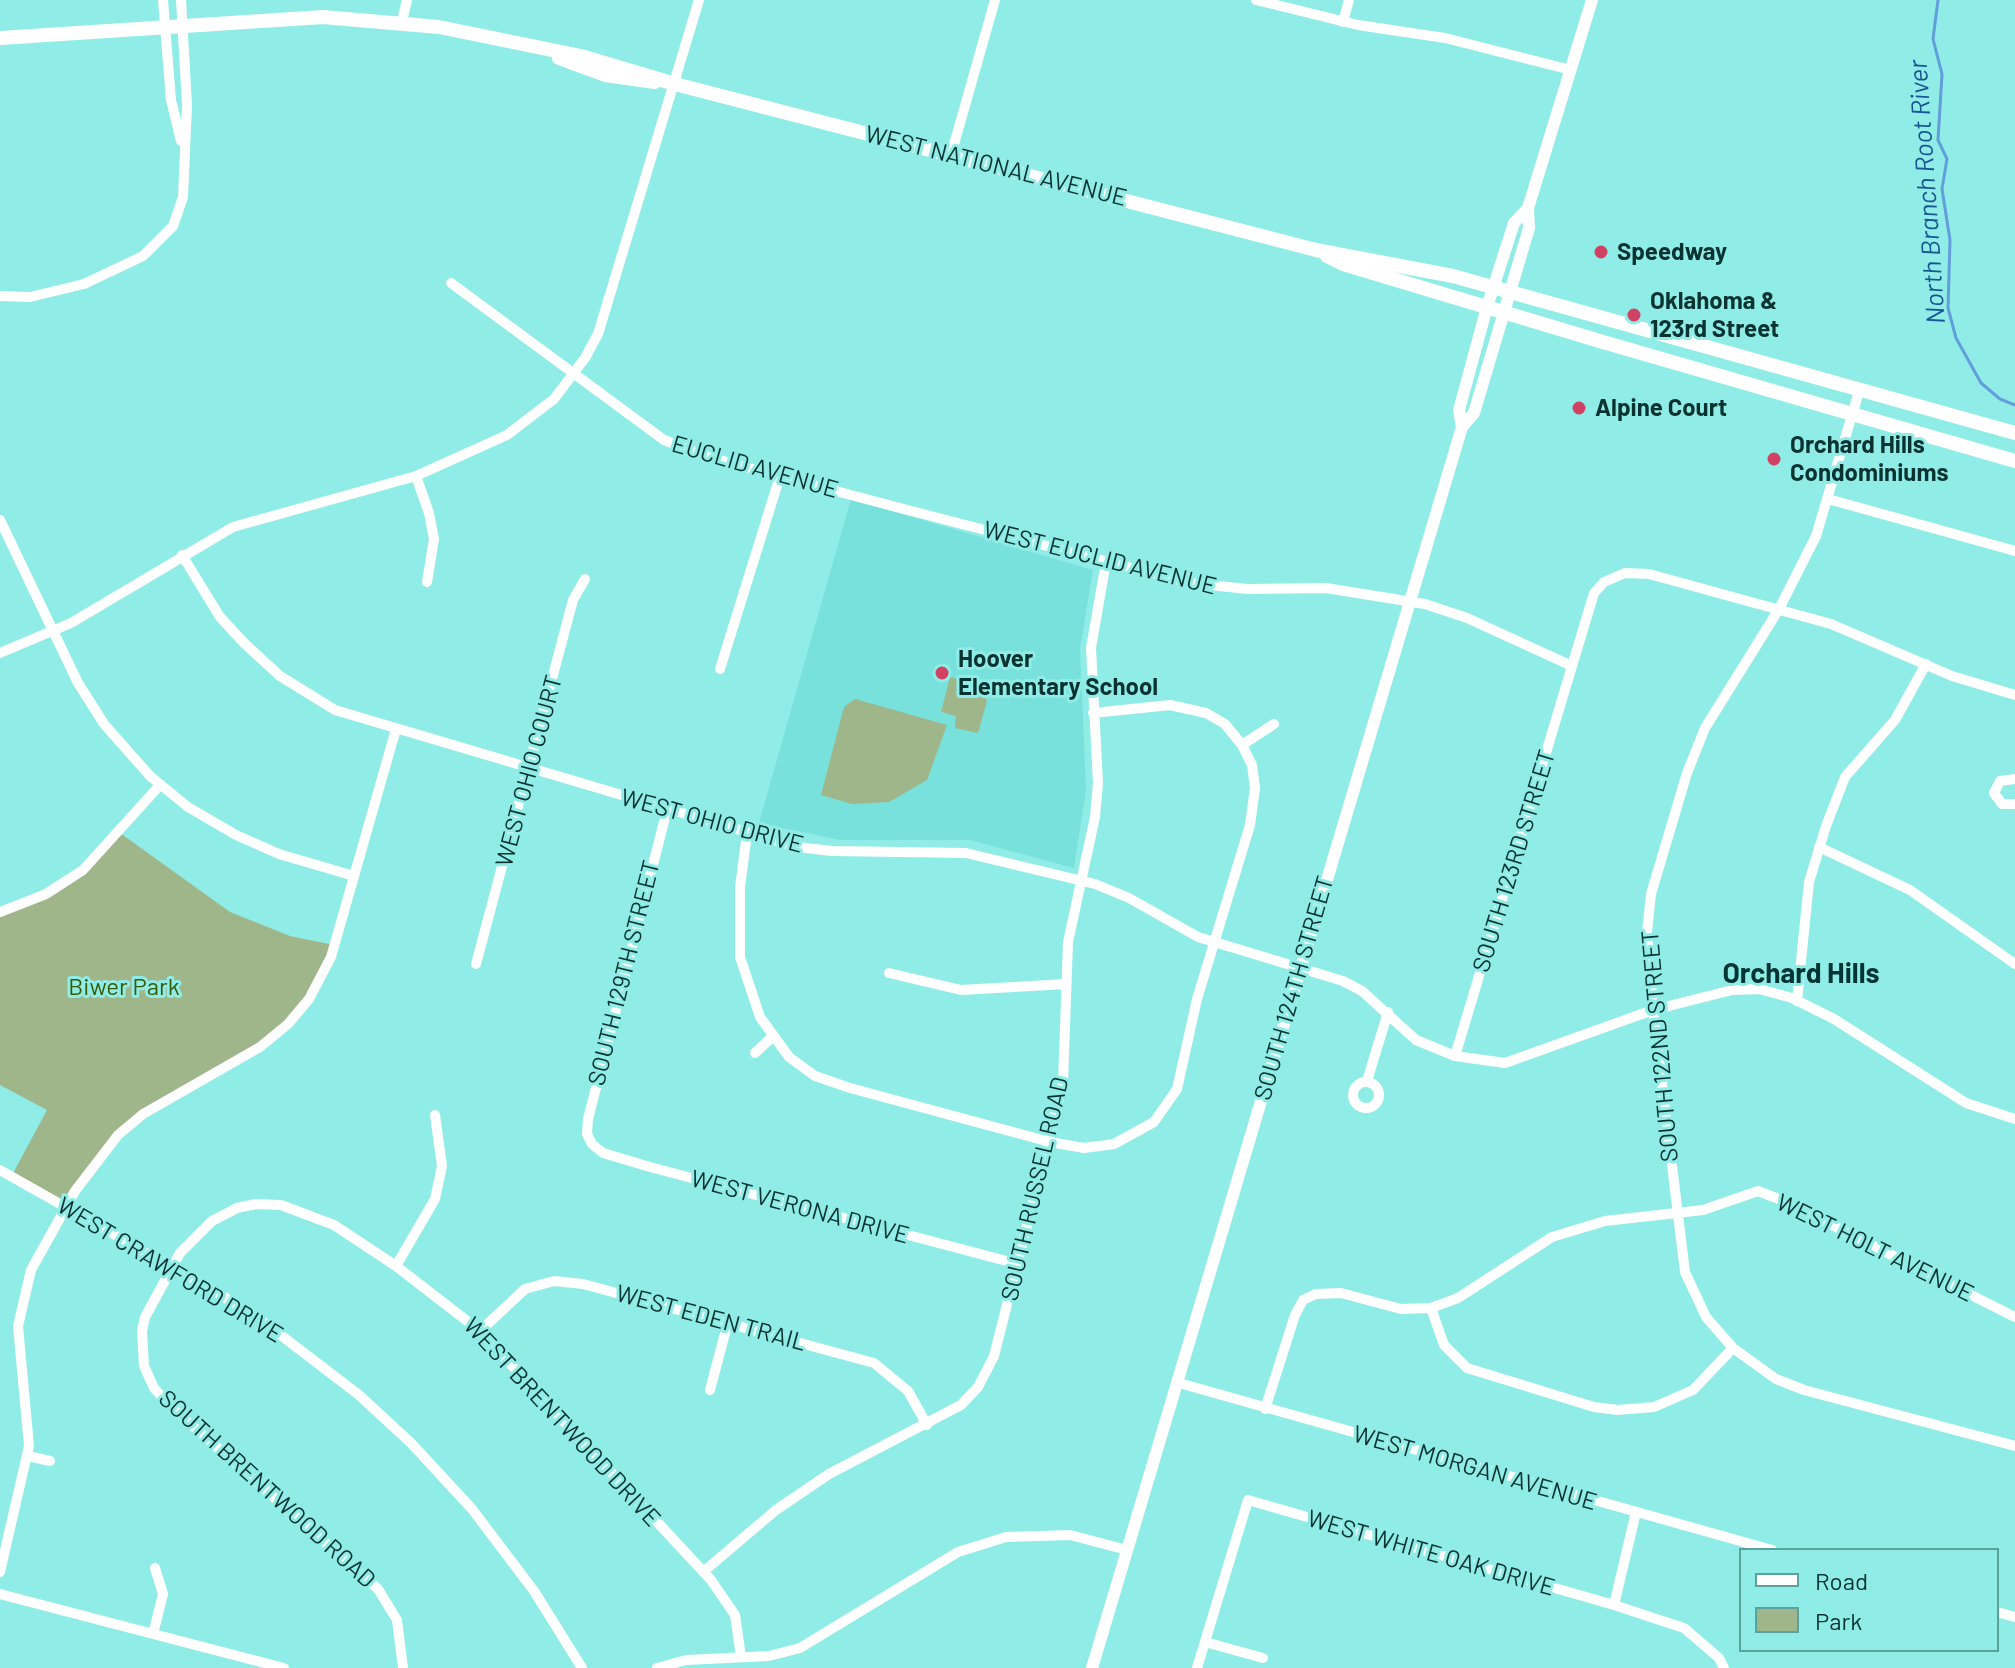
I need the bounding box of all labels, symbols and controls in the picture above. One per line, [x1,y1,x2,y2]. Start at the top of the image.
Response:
water label: North Branch Root River [1902,59,1952,325]
street label: WEST NATIONAL AVENUE [862,120,1130,212]
place label: Speedway [1617,238,1727,266]
marker: Speedway [1592,243,1610,261]
place label: Oklahoma & 123rd Street [1650,287,1779,343]
marker: Oklahoma & 123rd Street [1625,306,1643,324]
place label: Alpine Court [1595,394,1727,422]
marker: Alpine Court [1570,399,1588,417]
street label: EUCLID AVENUE [668,429,842,505]
place label: Orchard Hills Condominiums [1790,431,1949,487]
marker: Orchard Hills Condominiums [1765,450,1783,468]
street label: WEST EUCLID AVENUE [981,515,1219,601]
place label: Hoover Elementary School [958,645,1158,701]
marker: Hoover Elementary School [933,664,951,682]
street label: WEST OHIO COURT [490,672,568,870]
street label: SOUTH 123RD STREET [1466,746,1562,976]
street label: WEST OHIO DRIVE [618,783,806,859]
street label: SOUTH 129TH STREET [582,857,666,1089]
street label: SOUTH 124TH STREET [1248,873,1340,1103]
street label: SOUTH 122ND STREET [1636,929,1684,1163]
district label: Orchard Hills [1722,957,1880,991]
park label: Biwer Park [68,973,180,1001]
street label: SOUTH RUSSEL ROAD [995,1074,1075,1304]
street label: WEST VERONA DRIVE [688,1164,912,1250]
street label: WEST HOLT AVENUE [1772,1188,1978,1308]
street label: WEST CRAWFORD DRIVE [52,1191,288,1349]
street label: WEST EDEN TRAIL [613,1279,809,1357]
street label: WEST BRENTWOOD DRIVE [458,1311,666,1533]
street label: SOUTH BRENTWOOD ROAD [153,1384,381,1594]
street label: WEST MORGAN AVENUE [1350,1419,1600,1517]
street label: WEST WHITE OAK DRIVE [1304,1504,1558,1602]
legend [1739,1548,1999,1652]
text: Road [1815,1566,1868,1595]
text: Park [1815,1606,1862,1635]

